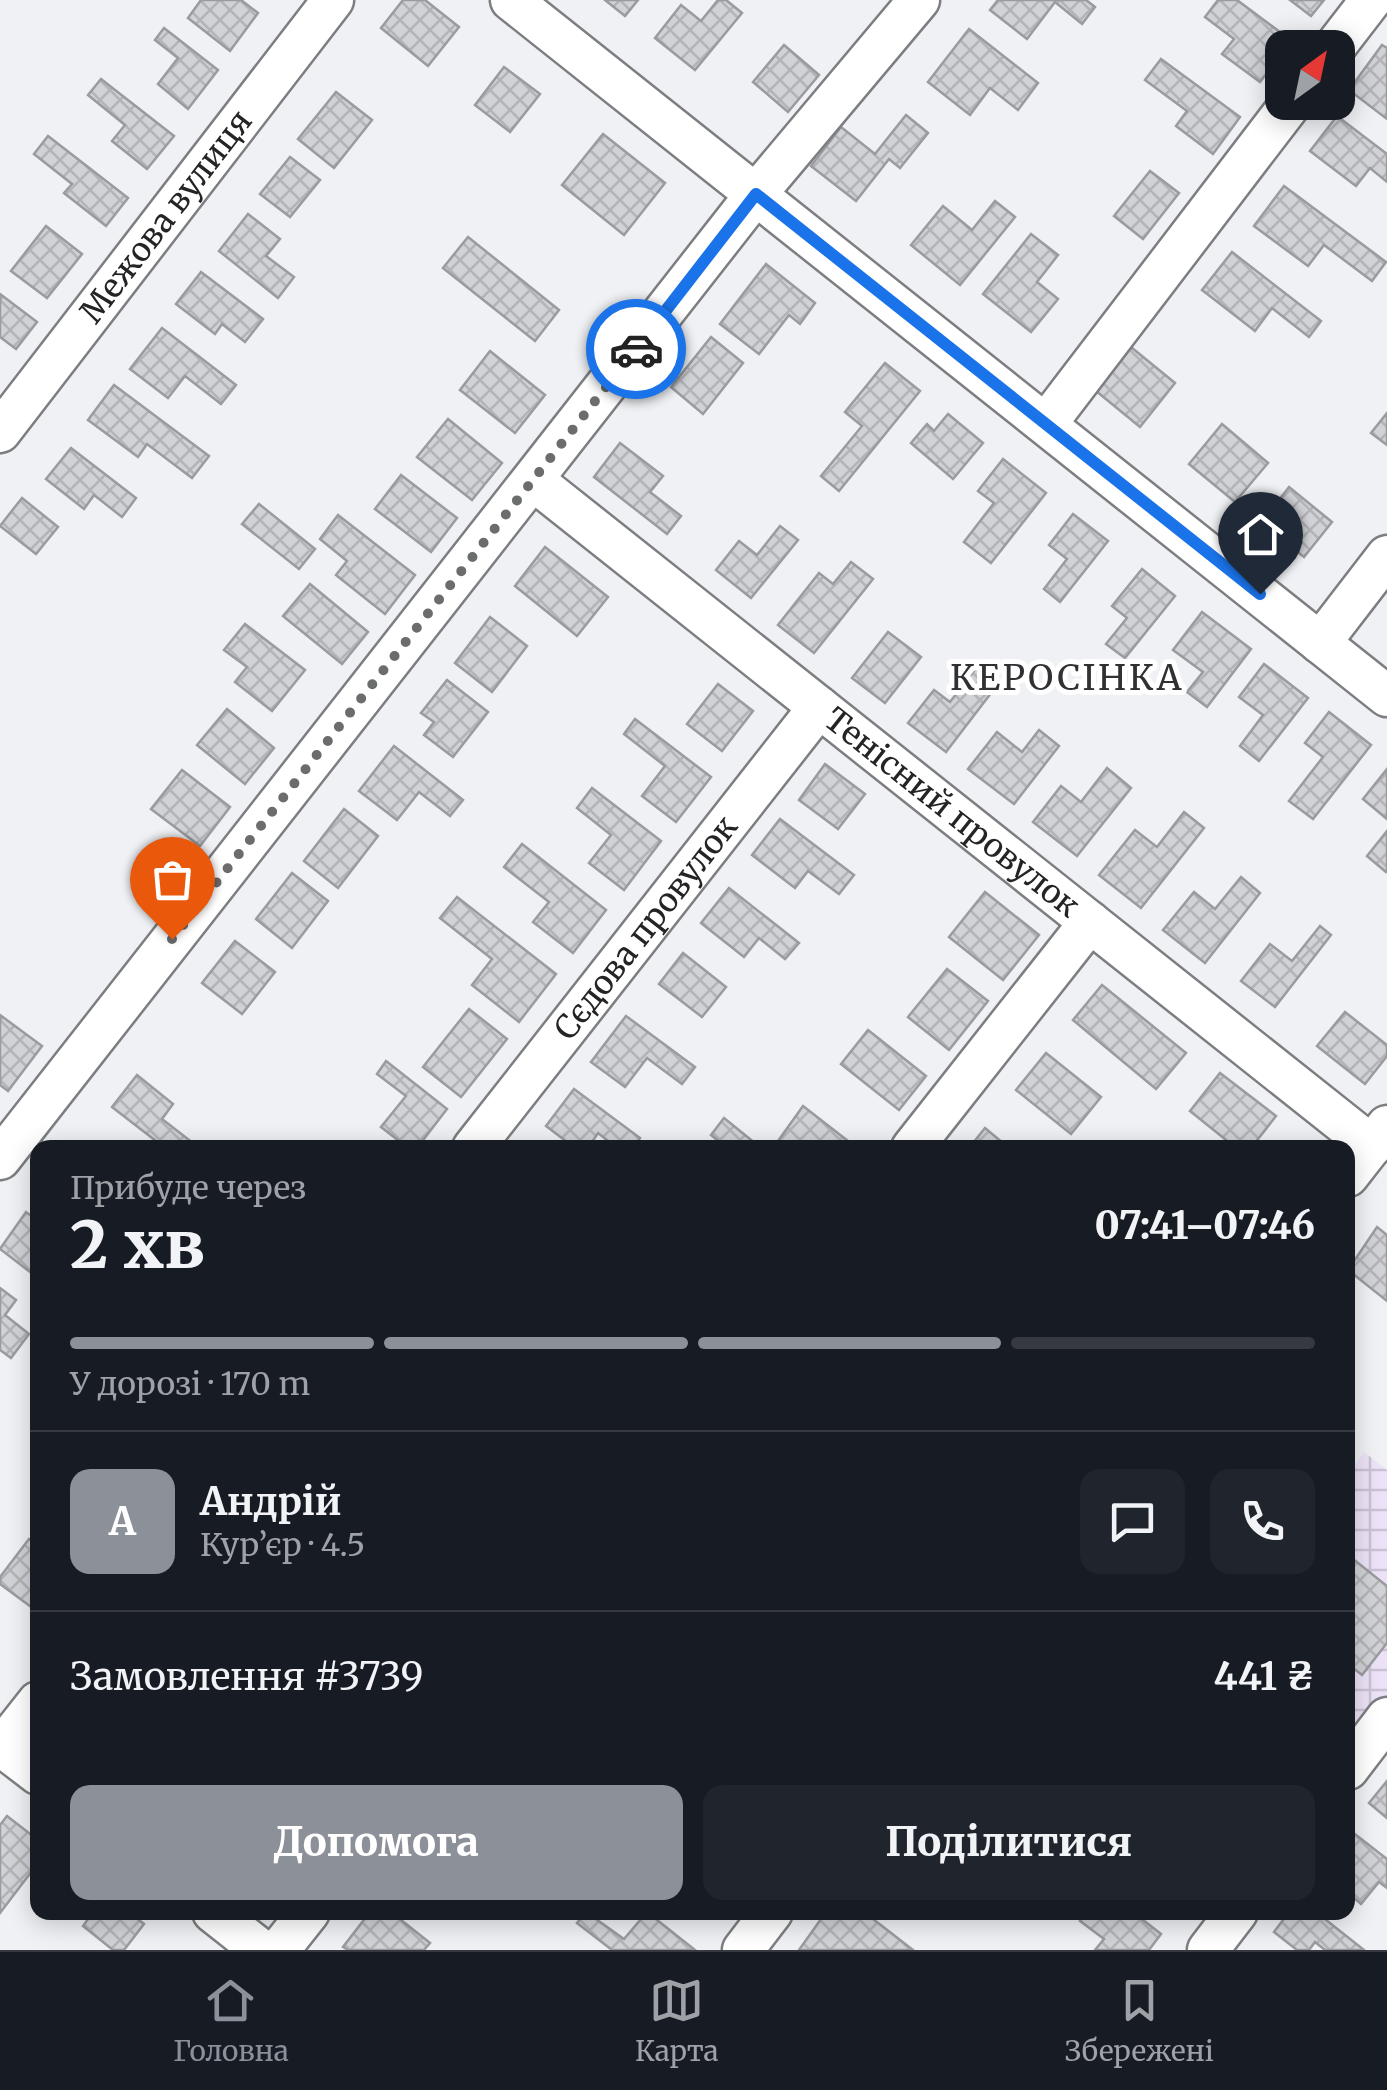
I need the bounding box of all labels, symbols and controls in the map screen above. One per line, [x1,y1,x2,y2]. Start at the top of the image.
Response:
north arrow [1265,30,1355,120]
map controls [1265,30,1355,120]
street label: Межова вулиця [72,102,261,331]
courier [586,299,686,399]
icon: car [609,322,664,377]
pin [1218,492,1303,595]
icon: home [1233,507,1288,562]
district label: КЕРОСІНКА [950,656,1184,700]
street label: Тенісний провулок [817,699,1088,926]
street label: Сєдова провулок [546,808,746,1048]
pin [130,837,215,940]
icon: bag [145,852,200,907]
text: Прибуде через [70,1168,306,1208]
text: 07:41–07:46 [1094,1202,1315,1249]
text: 2 хв [70,1204,205,1286]
text: У дорозі · 170 m [70,1364,310,1404]
button: chat [1080,1469,1185,1574]
button: phone [1210,1469,1315,1574]
text: Андрій [200,1478,341,1525]
text: А [109,1498,136,1545]
text: Кур’єр · 4.5 [200,1525,365,1565]
text: Замовлення #3739 [70,1653,424,1700]
text: 441 ₴ [1214,1653,1315,1700]
button: Допомога [70,1785,683,1900]
button: Поділитися [703,1785,1315,1900]
tab: Головна [173,1973,289,2069]
tab: Карта [635,1973,718,2069]
tab: Збережені [1065,1973,1214,2069]

